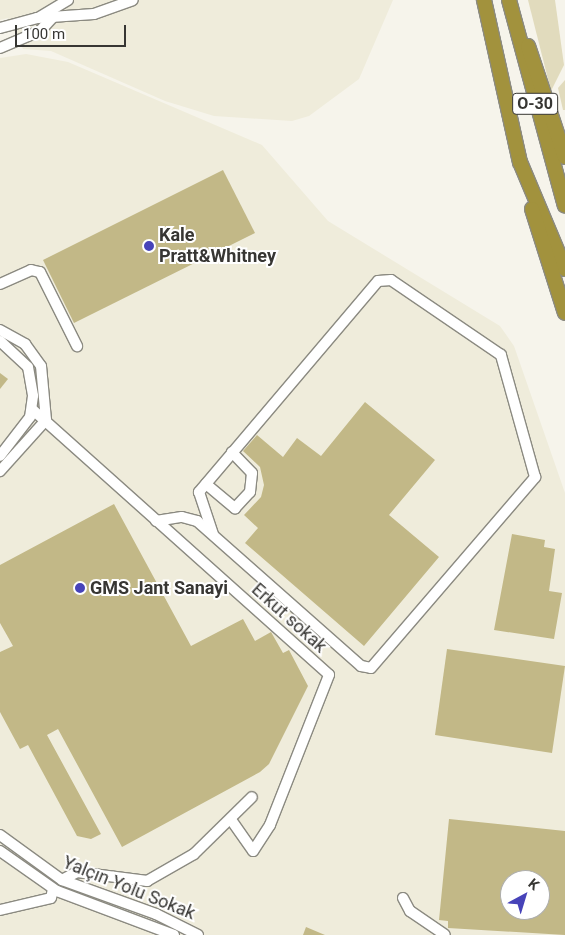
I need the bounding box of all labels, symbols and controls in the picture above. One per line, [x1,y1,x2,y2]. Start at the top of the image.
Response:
scale bar [18,15,129,47]
text: 100 m [23,25,65,43]
road number: O-30 [511,90,559,118]
place label: Kale Pratt&Whitney [159,225,276,268]
marker: Kale Pratt&Whitney [143,240,155,252]
place label: GMS Jant Sanayi [90,577,228,599]
street label: Erkut sokak [247,579,331,657]
marker: GMS Jant Sanayi [74,582,86,594]
street label: Yalçın Yolu Sokak [60,852,198,924]
north arrow [500,870,550,920]
text: K [525,875,542,893]

